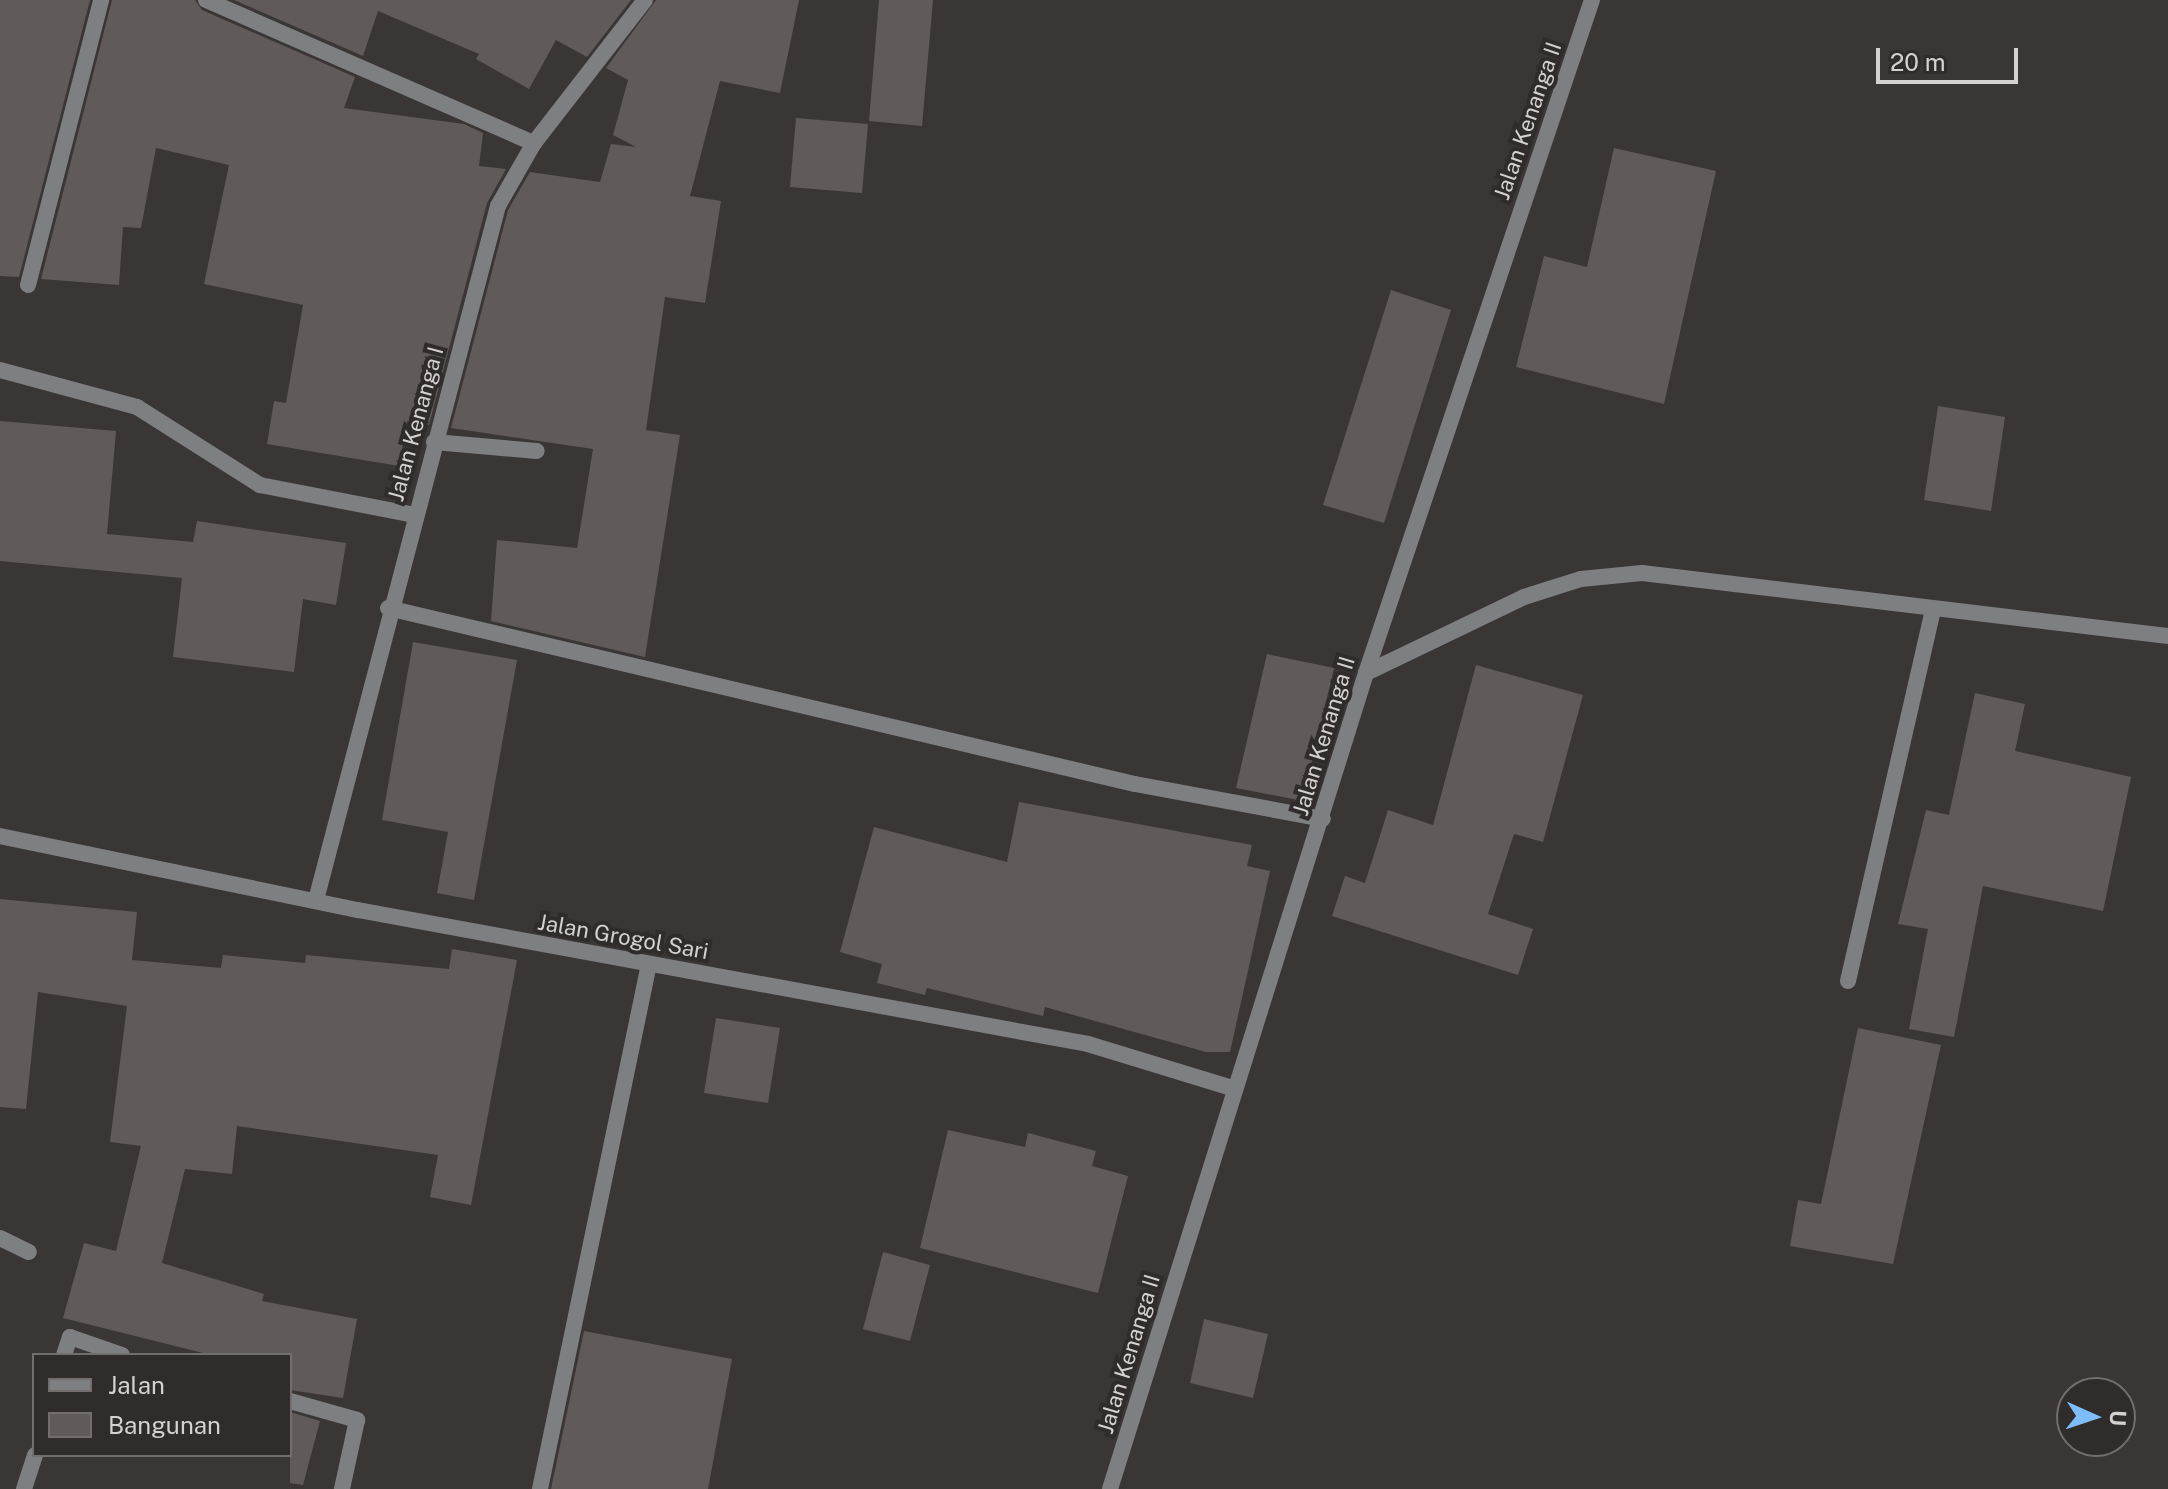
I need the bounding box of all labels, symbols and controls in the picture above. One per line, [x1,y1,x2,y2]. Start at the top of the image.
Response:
scale bar [1880,32,2022,82]
street label: Jalan Kenanga II [1489,39,1567,203]
text: 20 m [1890,48,1946,76]
street label: Jalan Kenanga I [383,344,449,504]
street label: Jalan Kenanga II [1287,653,1361,819]
street label: Jalan Grogol Sari [535,909,711,965]
street label: Jalan Kenanga II [1092,1271,1166,1437]
legend [32,1353,292,1457]
text: Jalan [108,1371,165,1399]
north arrow [2056,1377,2136,1457]
text: U [2105,1410,2131,1427]
text: Bangunan [108,1411,221,1439]

